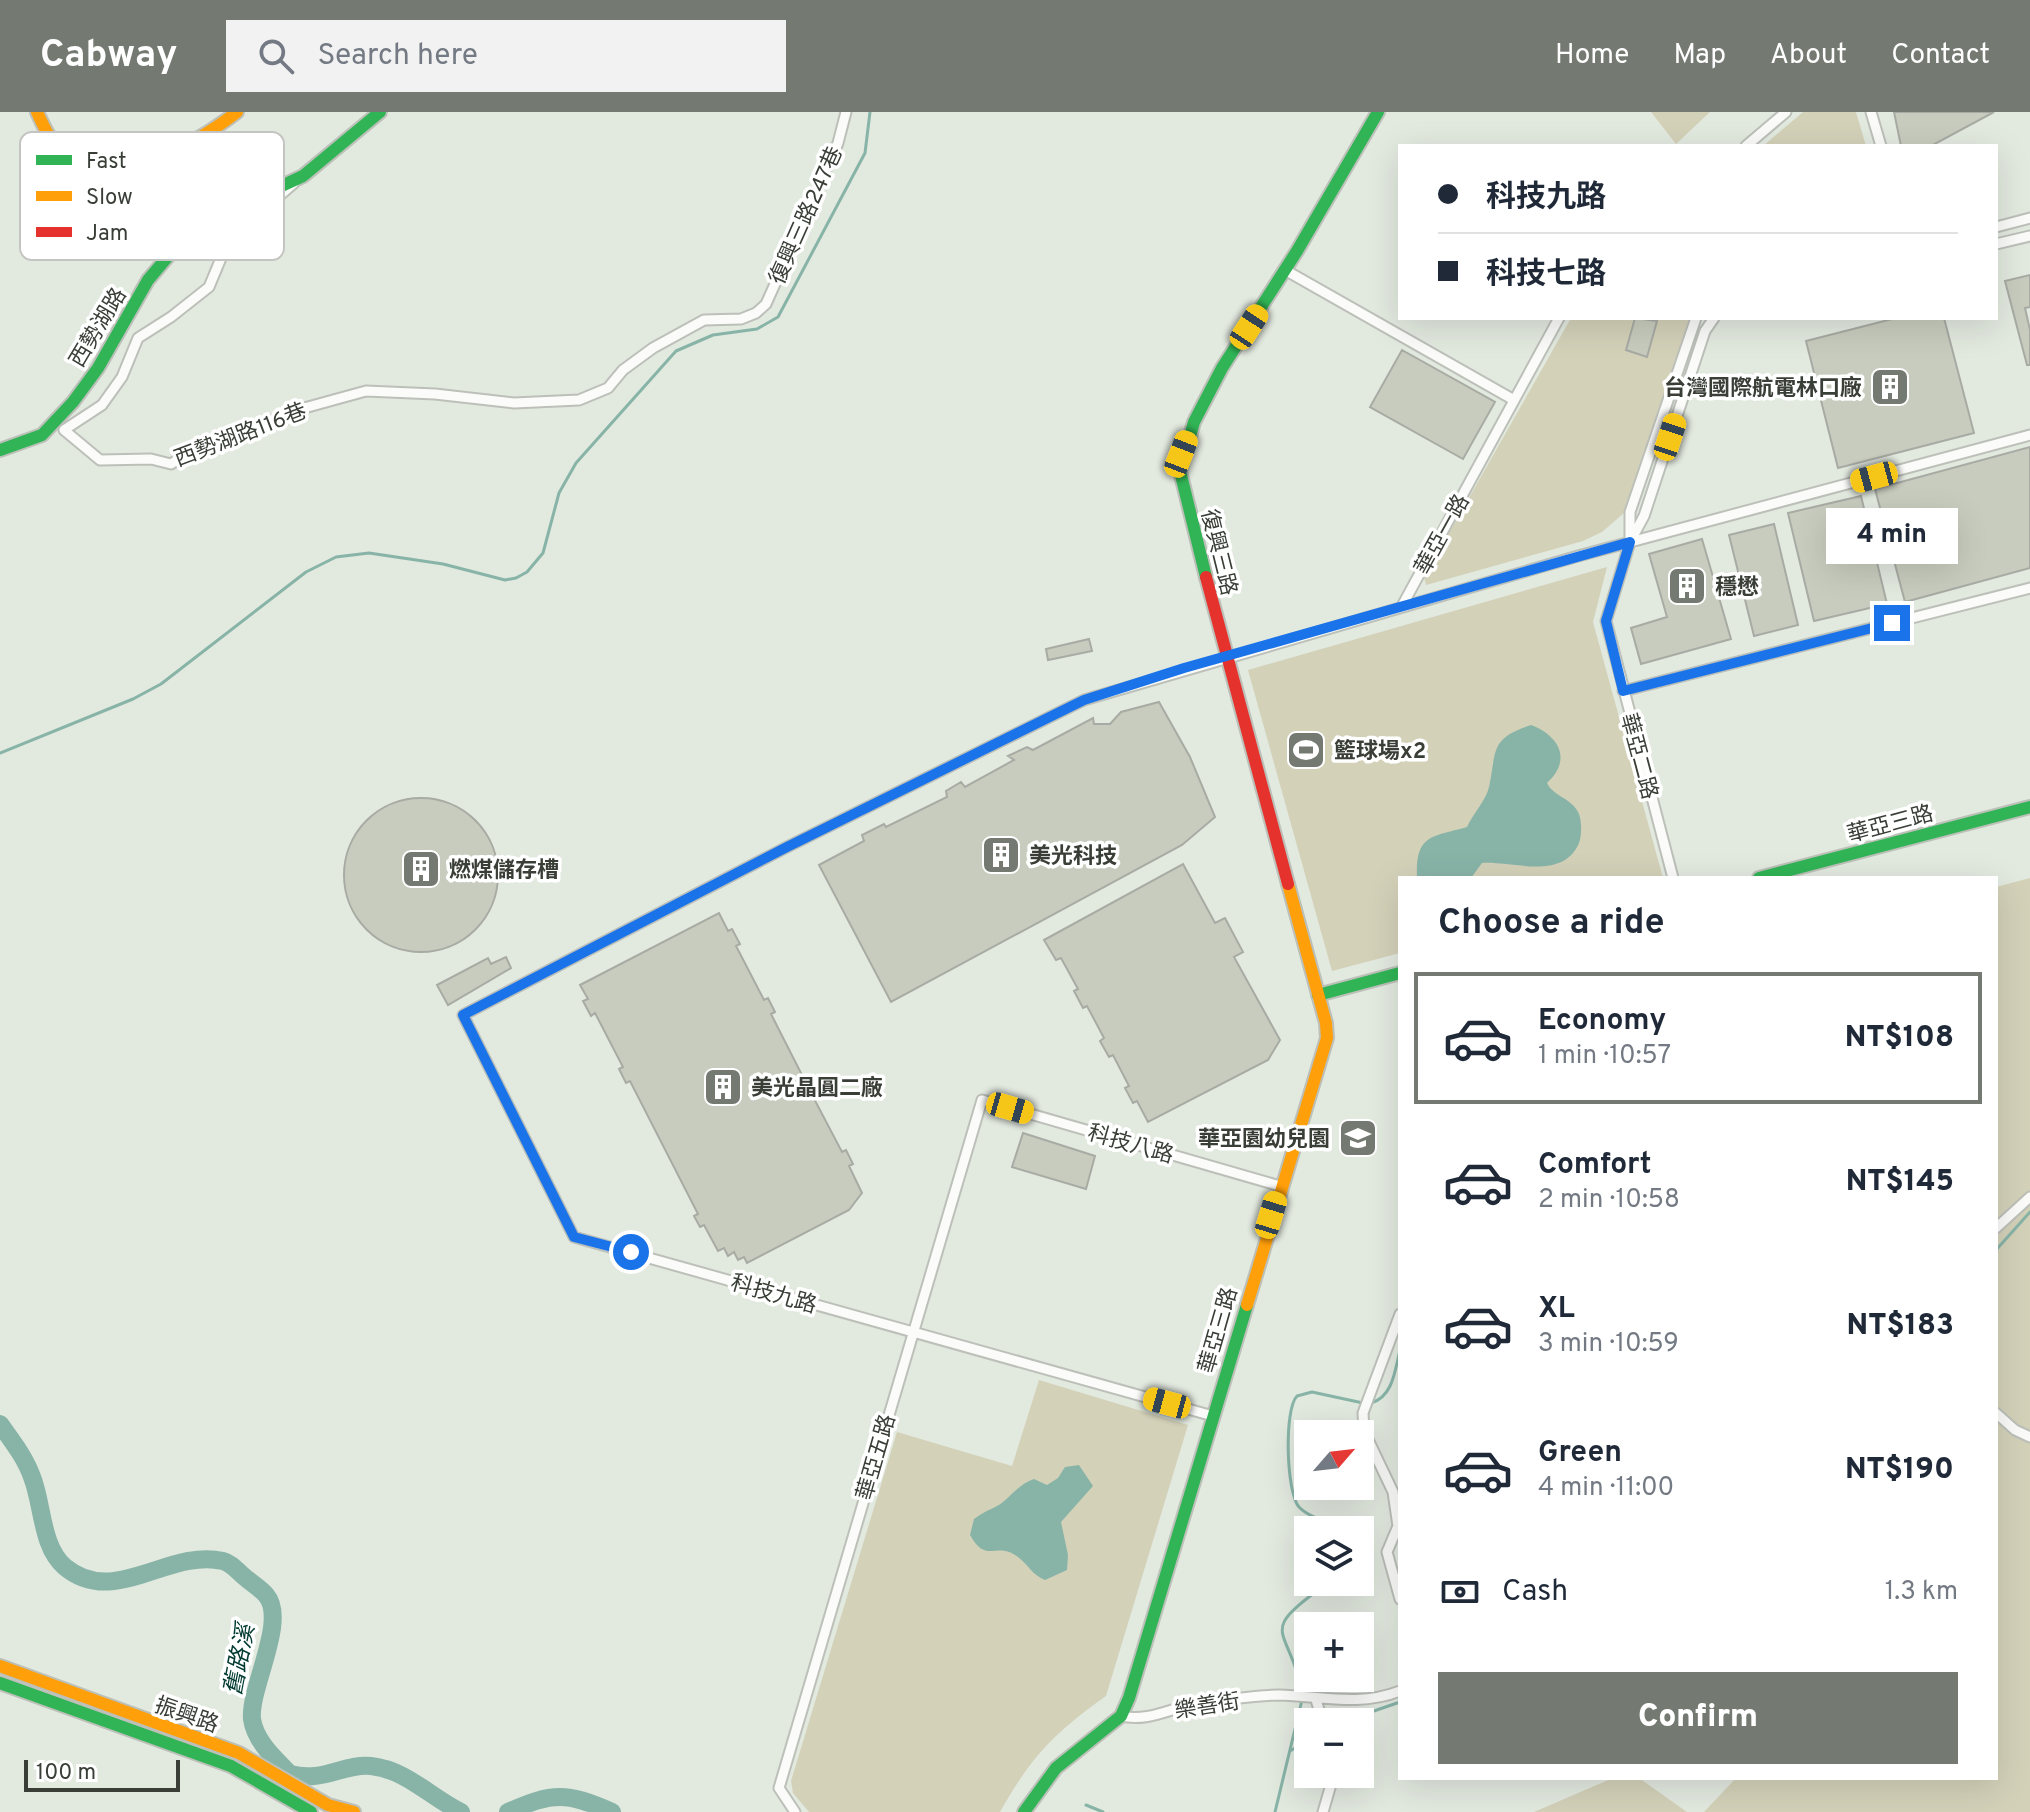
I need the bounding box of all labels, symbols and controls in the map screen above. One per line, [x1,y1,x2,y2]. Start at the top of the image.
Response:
search box [226,20,786,92]
text: Cabway [40,32,178,81]
icon: search [254,34,298,78]
text: Search here [318,38,478,75]
text: Home [1555,38,1629,74]
text: Map [1673,38,1726,74]
text: About [1770,38,1847,74]
text: Contact [1891,38,1990,74]
legend [20,132,284,260]
street label: 復興三路247巷 [765,143,850,289]
text: Fast [86,149,127,176]
text: 科技九路 [1486,180,1606,217]
text: Slow [86,185,133,212]
text: Jam [86,221,129,248]
text: 科技七路 [1486,257,1606,294]
street label: 西勢湖路 [65,284,133,373]
car [1226,300,1272,354]
building icon: 台灣國際航電林口廠 [1869,366,1911,408]
place label: 台灣國際航電林口廠 [1664,375,1862,403]
street label: 西勢湖路116巷 [171,399,311,474]
car [1651,410,1689,464]
car [1161,427,1201,481]
car [1848,459,1900,495]
street label: 華亞一路 [1410,490,1476,580]
street label: 復興三路 [1194,507,1241,599]
callout: 4 min [1826,507,1958,563]
text: 4 min [1857,519,1927,552]
building icon: 穩懋 [1666,565,1708,607]
place label: 穩懋 [1715,575,1759,602]
route end [1874,605,1910,641]
street label: 華亞二路 [1613,711,1662,803]
sports icon: 籃球場x2 [1285,729,1327,771]
place label: 籃球場x2 [1334,738,1426,766]
street label: 華亞三路 [1845,801,1937,850]
building icon: 美光科技 [980,834,1022,876]
place label: 美光科技 [1029,843,1117,871]
building icon: 燃煤儲存槽 [400,848,442,890]
place label: 燃煤儲存槽 [449,858,559,885]
text: Choose a ride [1438,901,1664,947]
icon: car [1442,1002,1514,1074]
text: Economy [1538,1003,1666,1040]
text: NT$108 [1845,1020,1954,1057]
text: 1 min · 10:57 [1538,1040,1671,1073]
building icon: 美光晶圓二廠 [702,1066,744,1108]
place label: 美光晶圓二廠 [751,1075,883,1103]
car [984,1090,1036,1126]
school or university icon: 華亞園幼兒園 [1337,1117,1379,1159]
street label: 科技八路 [1084,1120,1176,1171]
place label: 華亞園幼兒園 [1198,1127,1330,1154]
icon: car [1442,1146,1514,1218]
text: Comfort [1538,1147,1651,1184]
text: NT$145 [1846,1164,1954,1201]
text: 2 min · 10:58 [1538,1184,1680,1217]
car [1253,1189,1289,1241]
route start [613,1234,649,1270]
street label: 科技九路 [727,1270,819,1321]
street label: 華亞三路 [1194,1285,1245,1377]
icon: car [1442,1290,1514,1362]
text: XL [1538,1291,1575,1328]
text: NT$183 [1847,1308,1954,1345]
text: 3 min · 10:59 [1538,1328,1679,1361]
car [1141,1385,1193,1421]
street label: 華亞五路 [852,1412,903,1504]
north arrow [1294,1420,1374,1500]
map controls [1294,1420,1374,1788]
icon: car [1442,1434,1514,1506]
text: Green [1538,1435,1622,1472]
text: NT$190 [1845,1452,1954,1489]
text: 4 min · 11:00 [1538,1472,1674,1505]
button: layers [1294,1516,1374,1596]
icon: cash [1438,1570,1482,1614]
text: Cash [1502,1574,1568,1611]
text: 1.3 km [1885,1576,1958,1609]
button: + [1294,1612,1374,1692]
water label: 舊路溪 [219,1619,263,1699]
button: Confirm [1438,1672,1958,1764]
street label: 樂善街 [1173,1689,1242,1726]
street label: 振興路 [151,1693,222,1740]
button: − [1294,1708,1374,1788]
scale bar [24,1756,180,1792]
text: 100 m [36,1760,96,1787]

